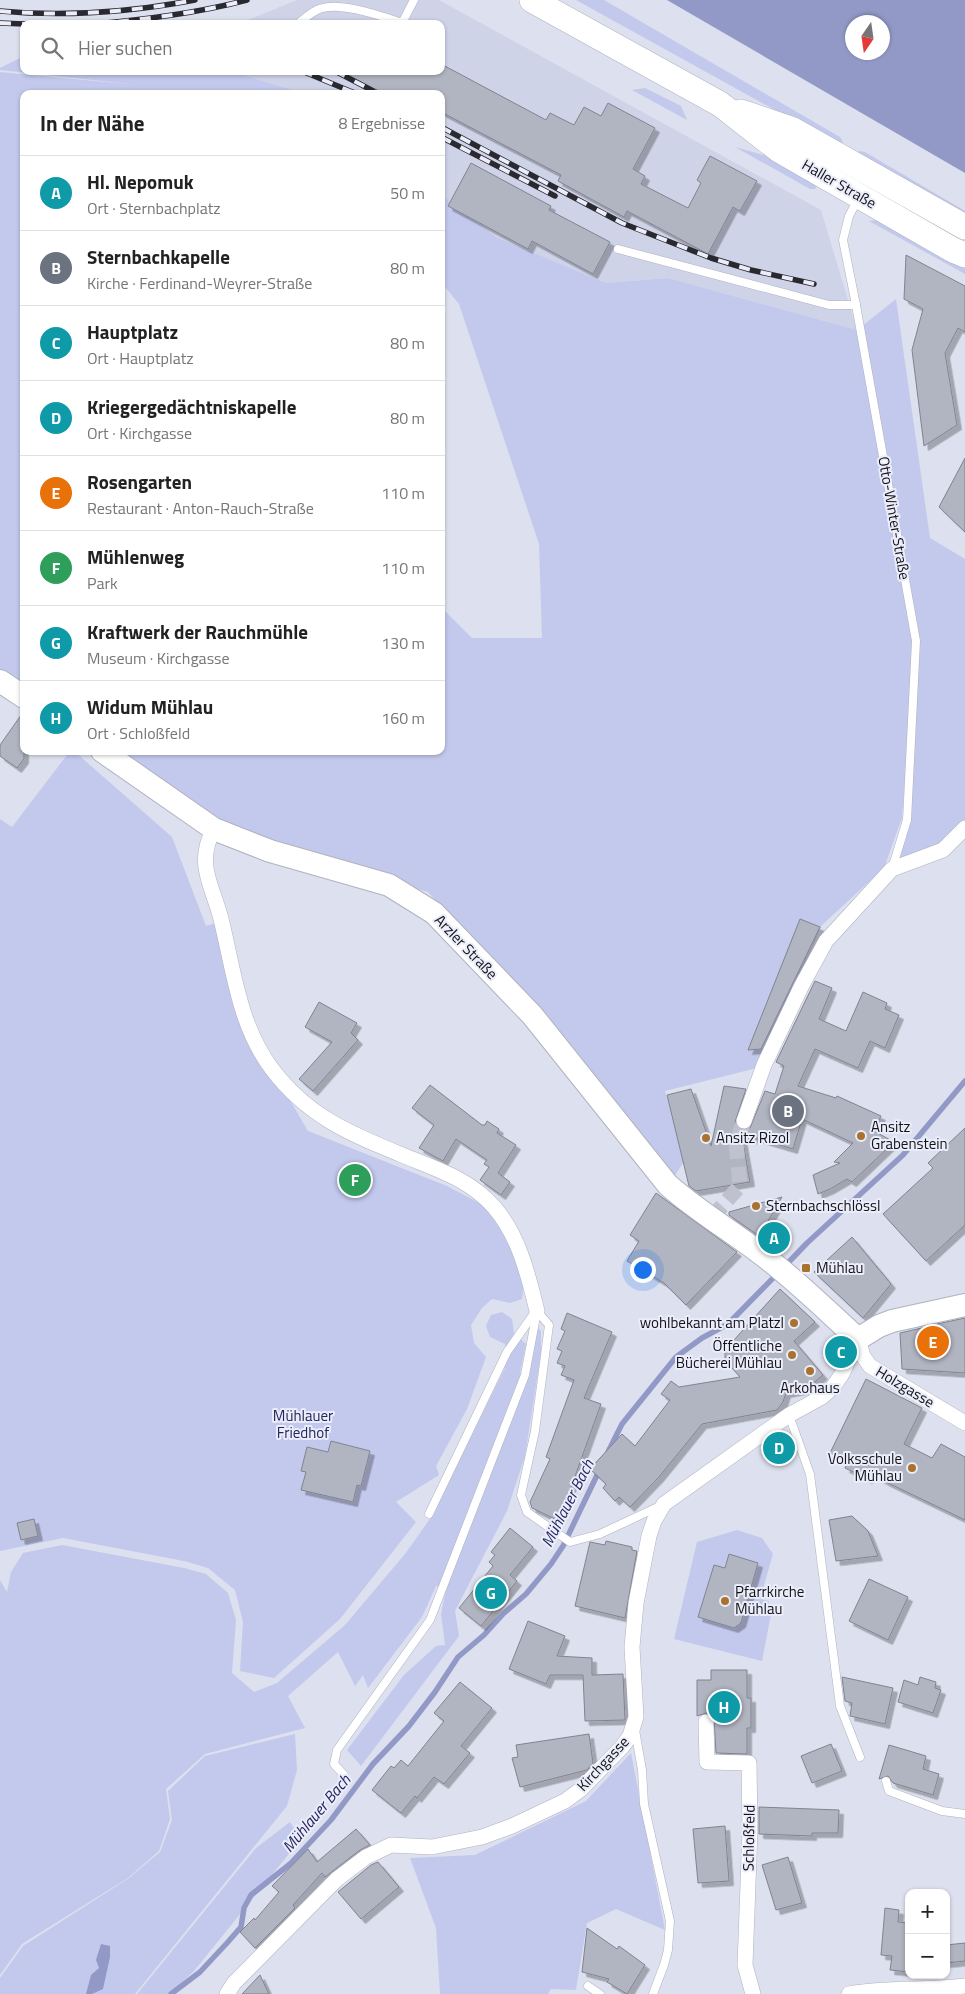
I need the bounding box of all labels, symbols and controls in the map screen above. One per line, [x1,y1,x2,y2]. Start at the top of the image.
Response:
north arrow [845,15,890,60]
search box [20,20,445,75]
text: Hier suchen [78,33,173,62]
icon: search [38,34,66,62]
text: In der Nähe [40,107,145,139]
text: 8 Ergebnisse [338,111,425,135]
street label: Haller Straße [798,153,881,214]
text: Hl. Nepomuk [87,167,193,196]
text: A [51,181,61,205]
text: 50 m [390,181,425,205]
text: Ort · Sternbachplatz [87,196,221,220]
text: Sternbachkapelle [87,242,230,271]
text: B [51,256,61,280]
text: 80 m [390,256,425,280]
text: Kirche · Ferdinand-Weyrer-Straße [87,271,312,295]
text: Hauptplatz [87,317,178,346]
text: C [52,331,60,355]
text: 80 m [390,331,425,355]
text: Ort · Hauptplatz [87,346,194,370]
text: Kriegergedächtniskapelle [87,392,296,421]
text: D [51,406,61,430]
text: 80 m [390,406,425,430]
text: Ort · Kirchgasse [87,421,192,445]
street label: Otto-Winter-Straße [872,454,917,581]
text: Rosengarten [87,467,192,496]
text: E [52,481,60,505]
text: 110 m [381,481,425,505]
text: Restaurant · Anton-Rauch-Straße [87,496,314,520]
text: Mühlenweg [87,542,184,571]
text: F [52,556,60,580]
text: 110 m [381,556,425,580]
text: Park [87,571,118,595]
text: Kraftwerk der Rauchmühle [87,617,308,646]
text: G [51,631,61,655]
text: 130 m [381,631,425,655]
text: Museum · Kirchgasse [87,646,230,670]
text: Widum Mühlau [87,692,213,721]
text: H [51,706,61,730]
text: 160 m [381,706,425,730]
text: Ort · Schloßfeld [87,721,190,745]
street label: Arzler Straße [429,909,503,984]
pin: B [772,1092,804,1130]
place label: Ansitz Grabenstein [871,1115,948,1155]
place label: Ansitz Rizol [716,1126,789,1149]
marker: Ansitz Grabenstein [855,1130,867,1142]
marker: Ansitz Rizol [700,1132,712,1144]
pin: F [339,1161,371,1199]
place label: Sternbachschlössl [766,1194,880,1217]
marker: Sternbachschlössl [750,1200,762,1212]
pin: A [758,1219,790,1257]
place label: Mühlau [816,1256,864,1279]
your location [630,1257,656,1283]
marker: Mühlau [800,1262,812,1274]
place label: wohlbekannt am Platzl [640,1311,784,1334]
marker: wohlbekannt am Platzl [788,1317,800,1329]
pin: E [917,1323,949,1361]
pin: C [825,1333,857,1371]
place label: Öffentliche Bücherei Mühlau [676,1334,782,1374]
marker: Öffentliche Bücherei Mühlau [786,1349,798,1361]
street label: Holzgasse [871,1360,939,1413]
marker: Arkohaus [804,1365,816,1377]
place label: Arkohaus [780,1376,840,1399]
park label: Mühlauer Friedhof [273,1404,333,1444]
pin: D [763,1429,795,1467]
place label: Volksschule Mühlau [828,1447,902,1487]
water label: Mühlauer Bach [535,1454,600,1551]
marker: Volksschule Mühlau [906,1462,918,1474]
pin: G [475,1574,507,1612]
place label: Pfarrkirche Mühlau [735,1580,804,1620]
marker: Pfarrkirche Mühlau [719,1595,731,1607]
pin: H [708,1688,740,1726]
street label: Kirchgasse [571,1731,634,1796]
water label: Mühlauer Bach [276,1768,357,1857]
street label: Schloßfeld [736,1805,761,1871]
map controls [905,1889,950,1979]
button: + [905,1889,950,1934]
button: − [905,1934,950,1979]

